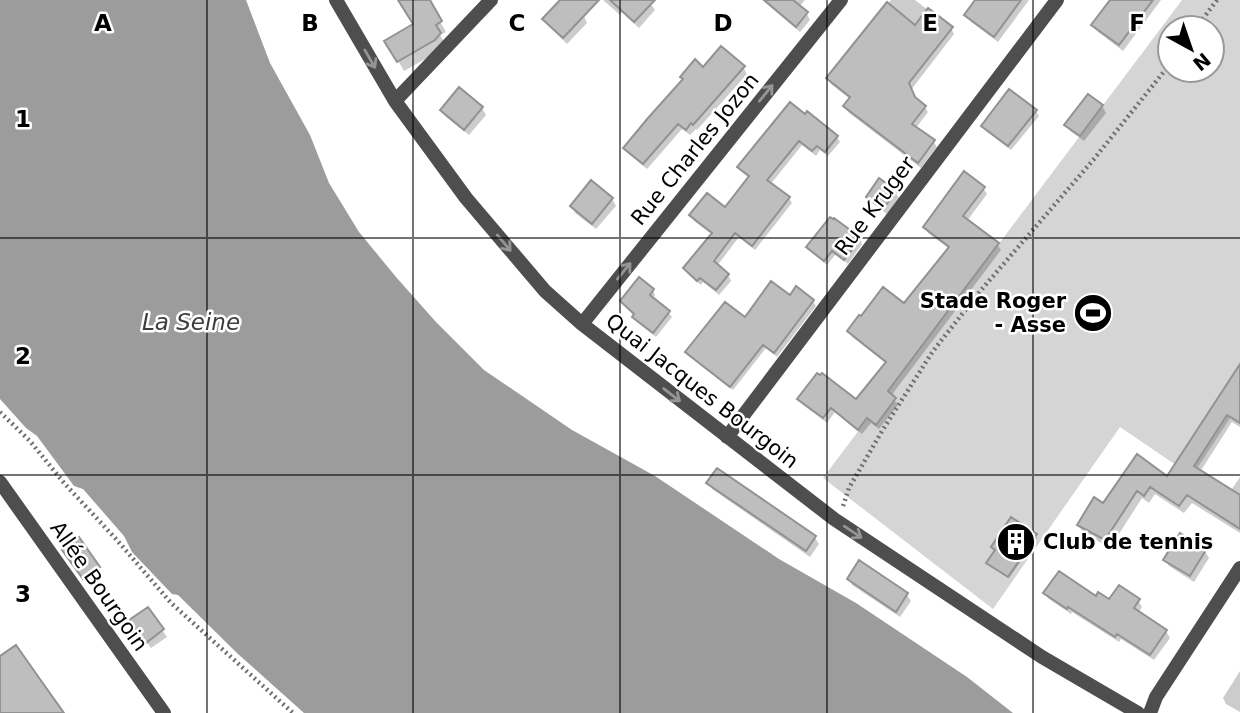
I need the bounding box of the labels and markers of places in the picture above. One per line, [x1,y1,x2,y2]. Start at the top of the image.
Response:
place label: Stade Roger - Asse [920,289,1067,337]
sports icon: Stade Roger - Asse [1072,292,1114,334]
building icon: Club de tennis [995,521,1037,563]
place label: Club de tennis [1043,530,1213,554]

